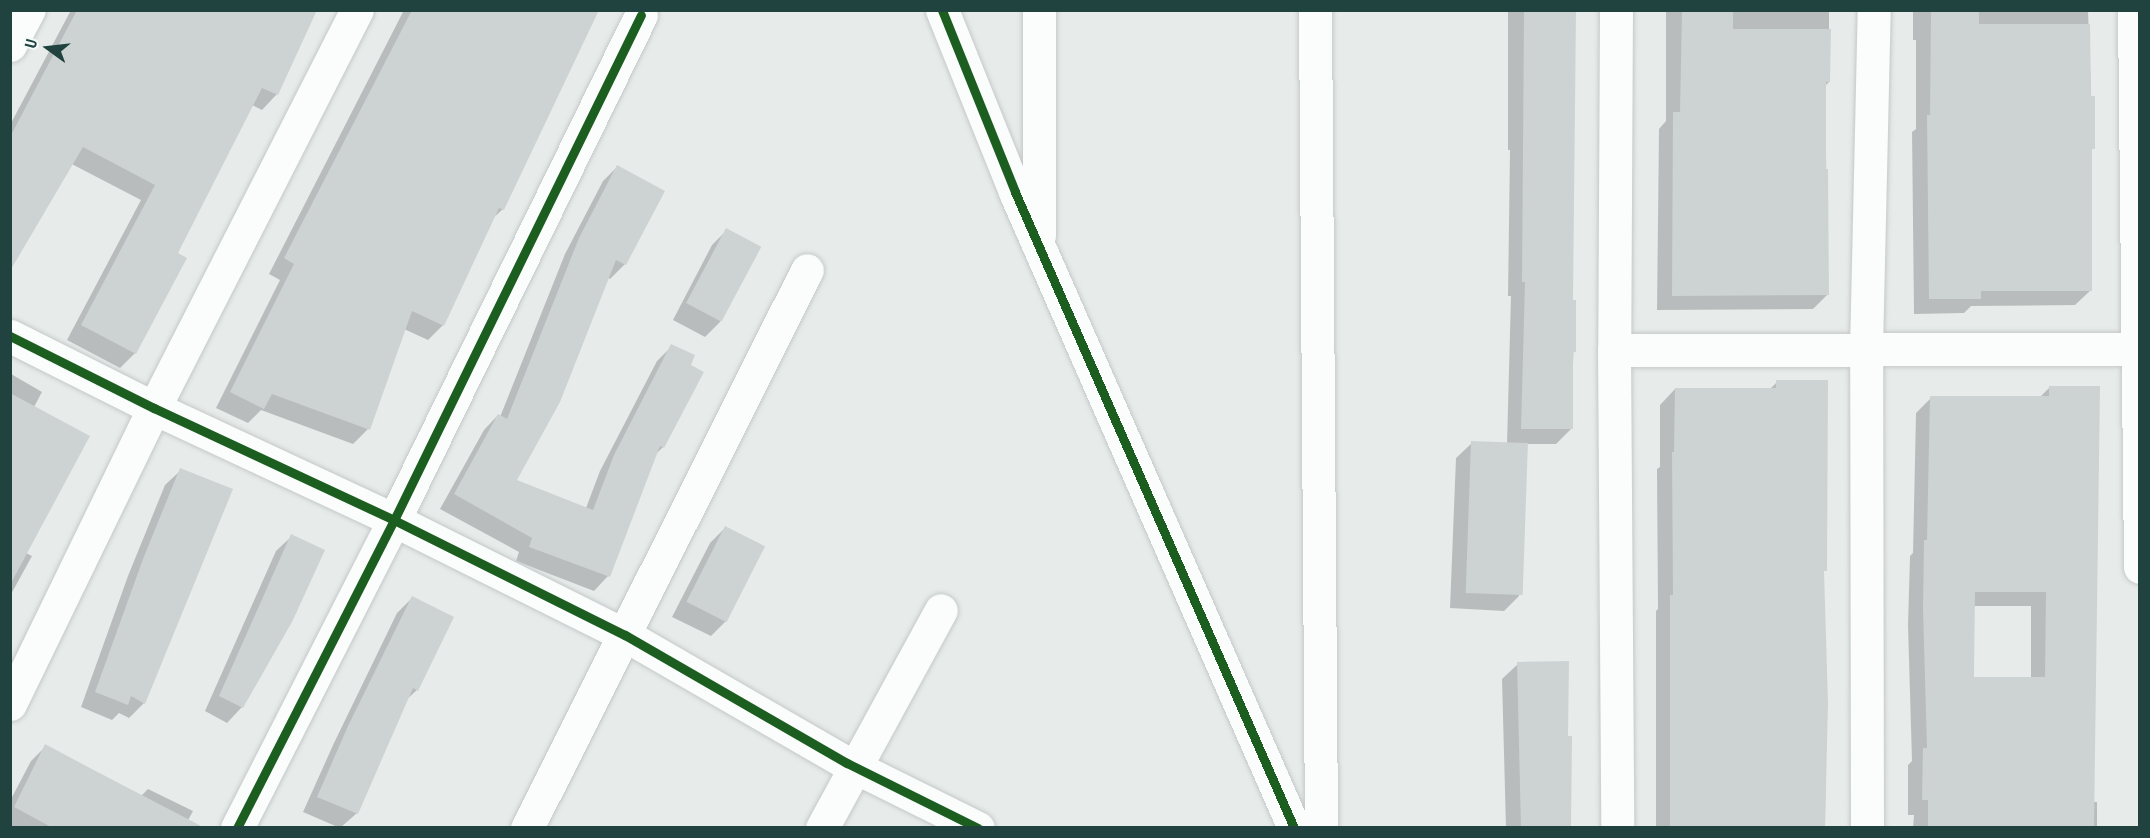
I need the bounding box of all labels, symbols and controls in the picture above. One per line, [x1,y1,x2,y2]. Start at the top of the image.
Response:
north arrow [18,18,78,78]
text: U [20,37,41,50]

